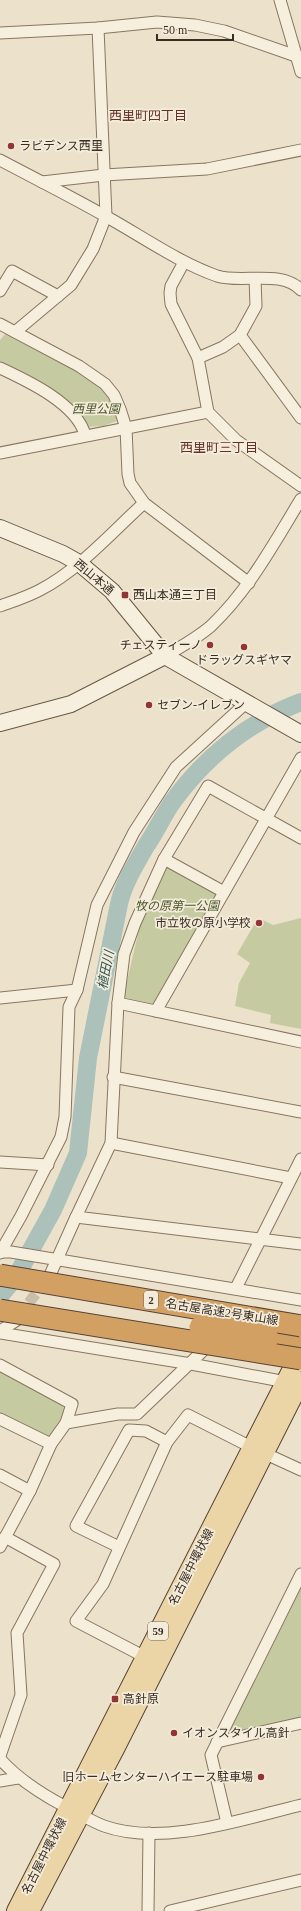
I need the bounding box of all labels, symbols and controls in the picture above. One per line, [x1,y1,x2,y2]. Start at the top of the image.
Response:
scale bar [157,16,233,42]
text: 50 m [163,23,188,37]
district label: 西里町四丁目 [109,108,187,123]
place label: ラビデンス西里 [19,139,103,153]
marker: ラビデンス西里 [6,141,16,151]
park label: 西里公園 [72,402,122,416]
district label: 西里町三丁目 [180,440,258,455]
street label: 西山本通 [71,556,117,598]
place label: 西山本通三丁目 [133,588,217,602]
marker: 西山本通三丁目 [120,590,130,600]
place label: チェスティーノ [119,638,202,652]
marker: チェスティーノ [205,640,215,650]
marker: ドラッグスギヤマ [239,642,249,652]
place label: ドラッグスギヤマ [196,653,292,667]
place label: セブン-イレブン [157,698,245,712]
marker: セブン-イレブン [144,700,154,710]
park label: 牧の原第一公園 [135,899,221,913]
place label: 市立牧の原小学校 [155,916,251,930]
marker: 市立牧の原小学校 [254,918,264,928]
water label: 植田川 [94,948,117,991]
road number: 2 [144,1291,158,1309]
street label: 名古屋高速2号東山線 [165,1296,279,1328]
street label: 名古屋中環状線 [166,1526,216,1608]
road number: 59 [148,1622,168,1640]
place label: 高針原 [123,1692,159,1706]
marker: 高針原 [110,1694,120,1704]
place label: イオンスタイル高針 [182,1726,290,1740]
marker: イオンスタイル高針 [169,1728,179,1738]
place label: 旧ホームセンターハイエース駐車場 [63,1770,253,1784]
marker: 旧ホームセンターハイエース駐車場 [256,1772,266,1782]
street label: 名古屋中環状線 [19,1815,69,1897]

